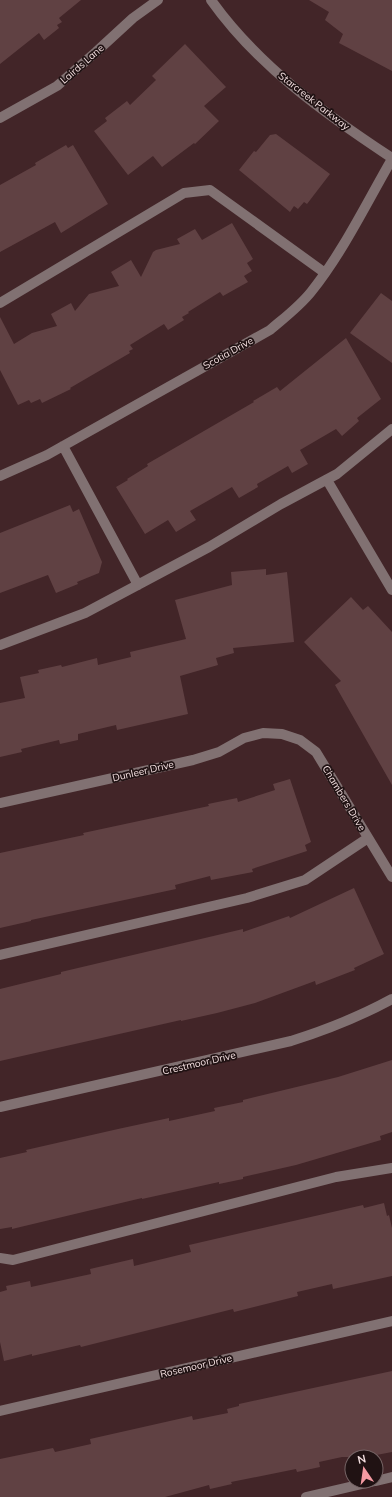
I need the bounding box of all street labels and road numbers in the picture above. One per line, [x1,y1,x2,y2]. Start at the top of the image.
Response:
street label: Lairds Lane [57,41,107,87]
street label: Starcreek Parkway [276,69,353,133]
street label: Scotia Drive [201,334,255,372]
street label: Dunleer Drive [111,758,175,784]
street label: Chambers Drive [319,763,369,833]
street label: Crestmoor Drive [161,1048,237,1078]
street label: Rosemoor Drive [159,1351,233,1381]

